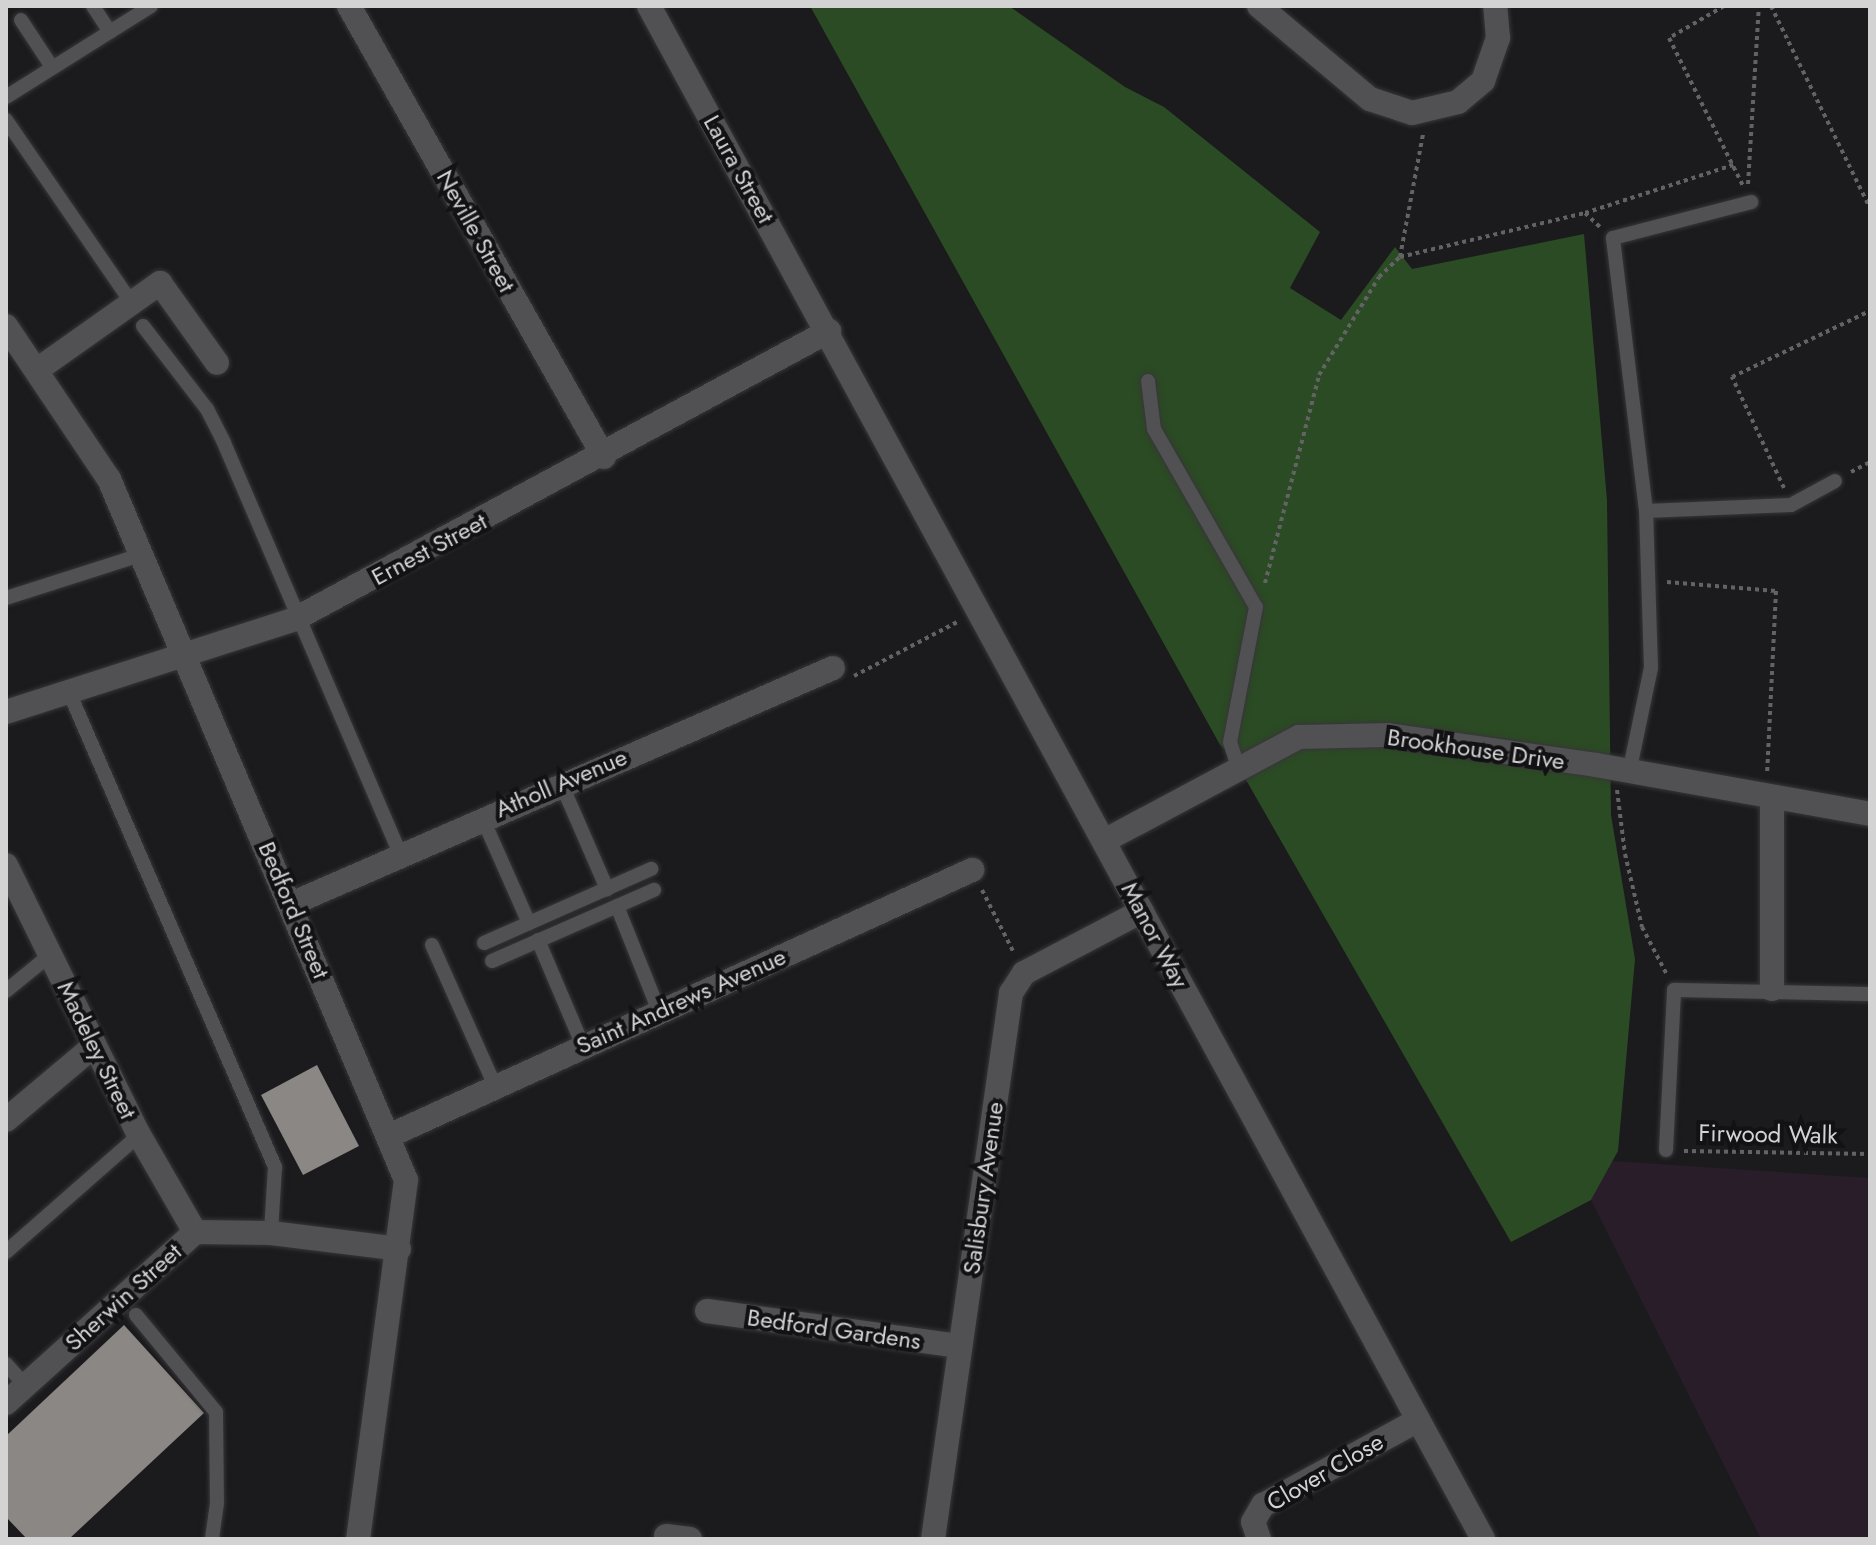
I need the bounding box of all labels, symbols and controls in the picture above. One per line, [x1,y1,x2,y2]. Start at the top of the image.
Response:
street label: Laura Street [698,110,780,228]
street label: Neville Street [431,165,521,297]
street label: Ernest Street [366,507,492,591]
street label: Brookhouse Drive [1385,722,1567,776]
street label: Atholl Avenue [491,742,631,824]
street label: Bedford Street [252,837,336,983]
street label: Manor Way [1115,877,1195,993]
street label: Saint Andrews Avenue [572,942,790,1060]
street label: Madeley Street [51,976,143,1124]
street label: Salisbury Avenue [957,1100,1009,1276]
street label: Firwood Walk [1698,1118,1838,1150]
street label: Sherwin Street [59,1237,187,1357]
street label: Bedford Gardens [745,1303,923,1355]
street label: Clover Close [1262,1427,1388,1517]

